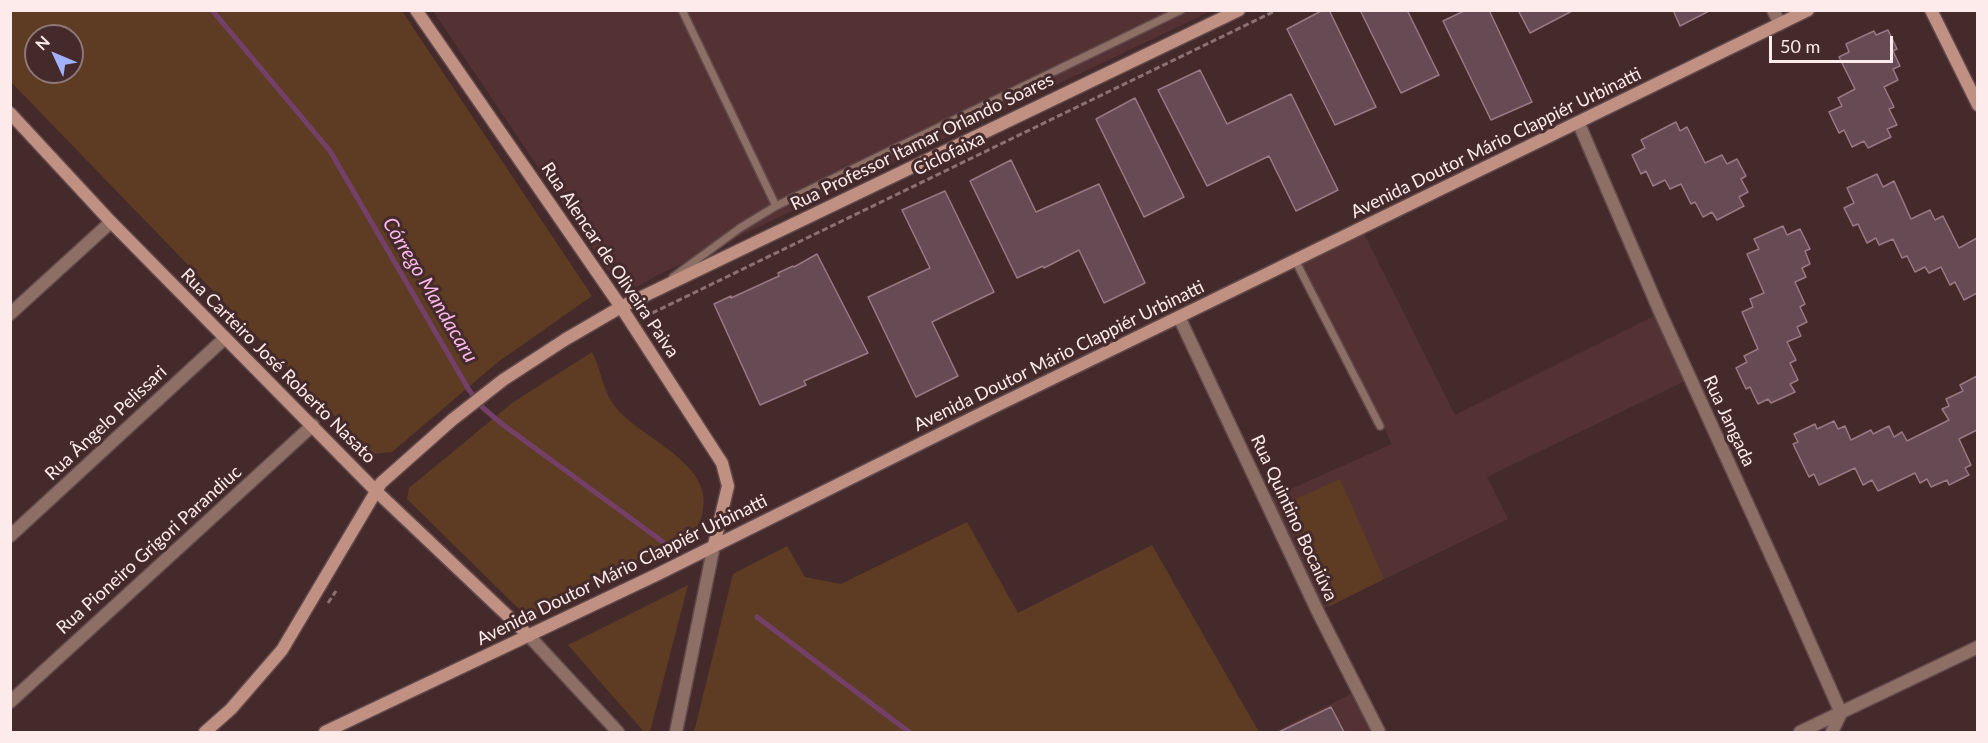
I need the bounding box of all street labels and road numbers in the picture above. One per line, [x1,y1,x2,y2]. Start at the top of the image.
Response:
street label: Avenida Doutor Mário Clappiér Urbinatti [1347,63,1645,223]
street label: Rua Professor Itamar Orlando Soares [787,69,1057,215]
street label: Ciclofaixa [910,127,988,181]
street label: Rua Alencar de Oliveira Paiva [537,158,683,362]
street label: Rua Carteiro José Roberto Nasato [176,264,380,468]
street label: Avenida Doutor Mário Clappiér Urbinatti [910,276,1208,436]
street label: Rua Ângelo Pelissari [41,361,171,485]
street label: Rua Jangada [1698,372,1760,470]
street label: Rua Quintino Bocaiúva [1246,432,1342,604]
street label: Rua Pioneiro Grigori Parandiuc [52,461,246,639]
street label: Avenida Doutor Mário Clappiér Urbinatti [473,490,771,650]

